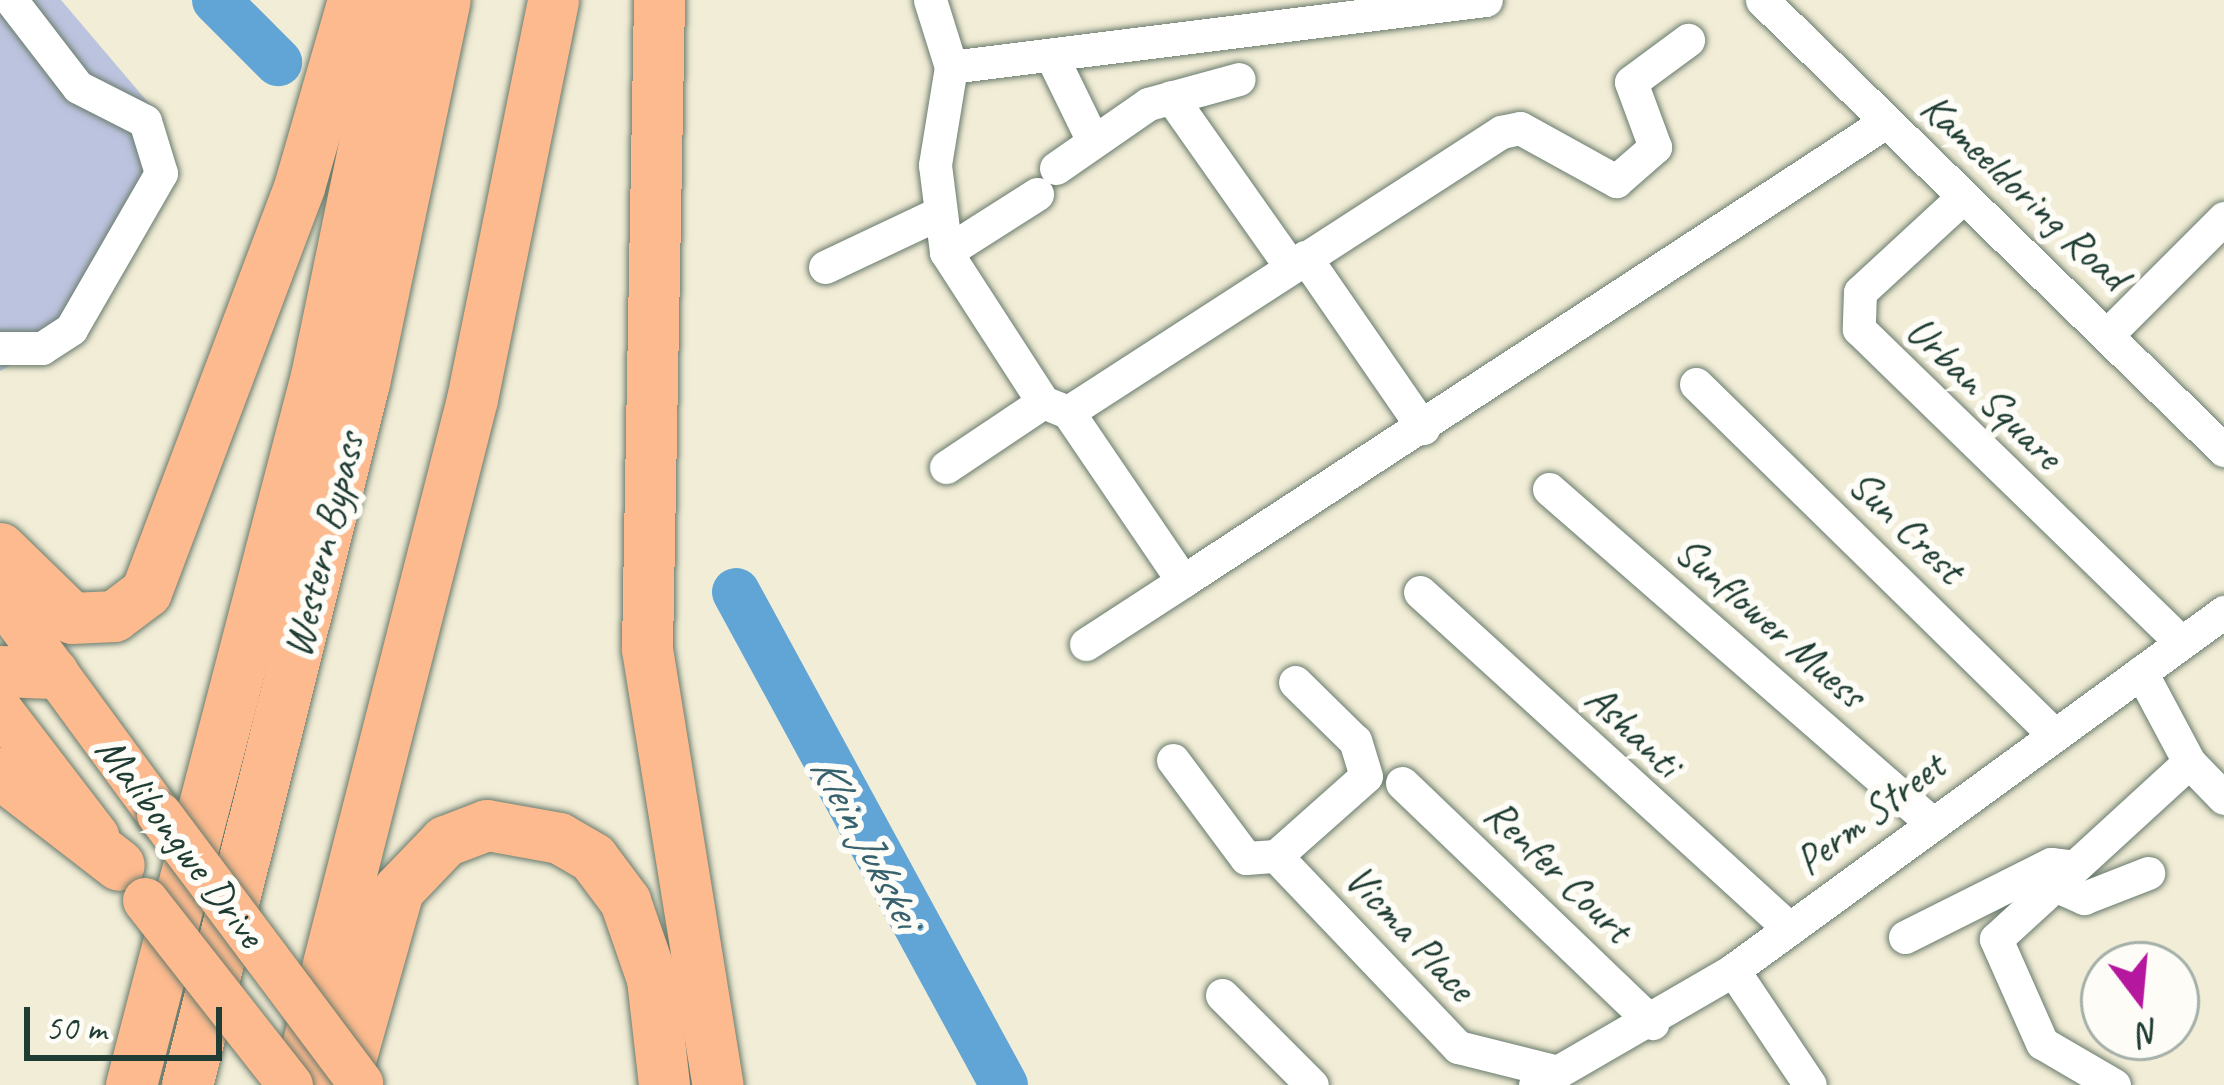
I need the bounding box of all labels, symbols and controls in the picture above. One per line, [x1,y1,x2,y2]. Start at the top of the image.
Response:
street label: Kameeldoring Road [1910,84,2138,300]
street label: Urban Square [1895,306,2073,480]
street label: Western Bypass [272,428,376,662]
street label: Sun Crest [1838,460,1974,594]
street label: Sunflower Muess [1664,526,1876,720]
street label: Ashanti [1575,674,1691,788]
street label: Malibongwe Drive [84,726,276,958]
street label: Perm Street [1785,741,1955,887]
water label: Klein Jukskei [799,746,933,936]
street label: Renfer Court [1474,789,1642,953]
street label: Vicma Place [1334,854,1486,1012]
north arrow [2080,941,2200,1061]
scale bar [30,983,228,1057]
text: 50 m [45,1005,106,1051]
text: N [2133,1010,2165,1056]

